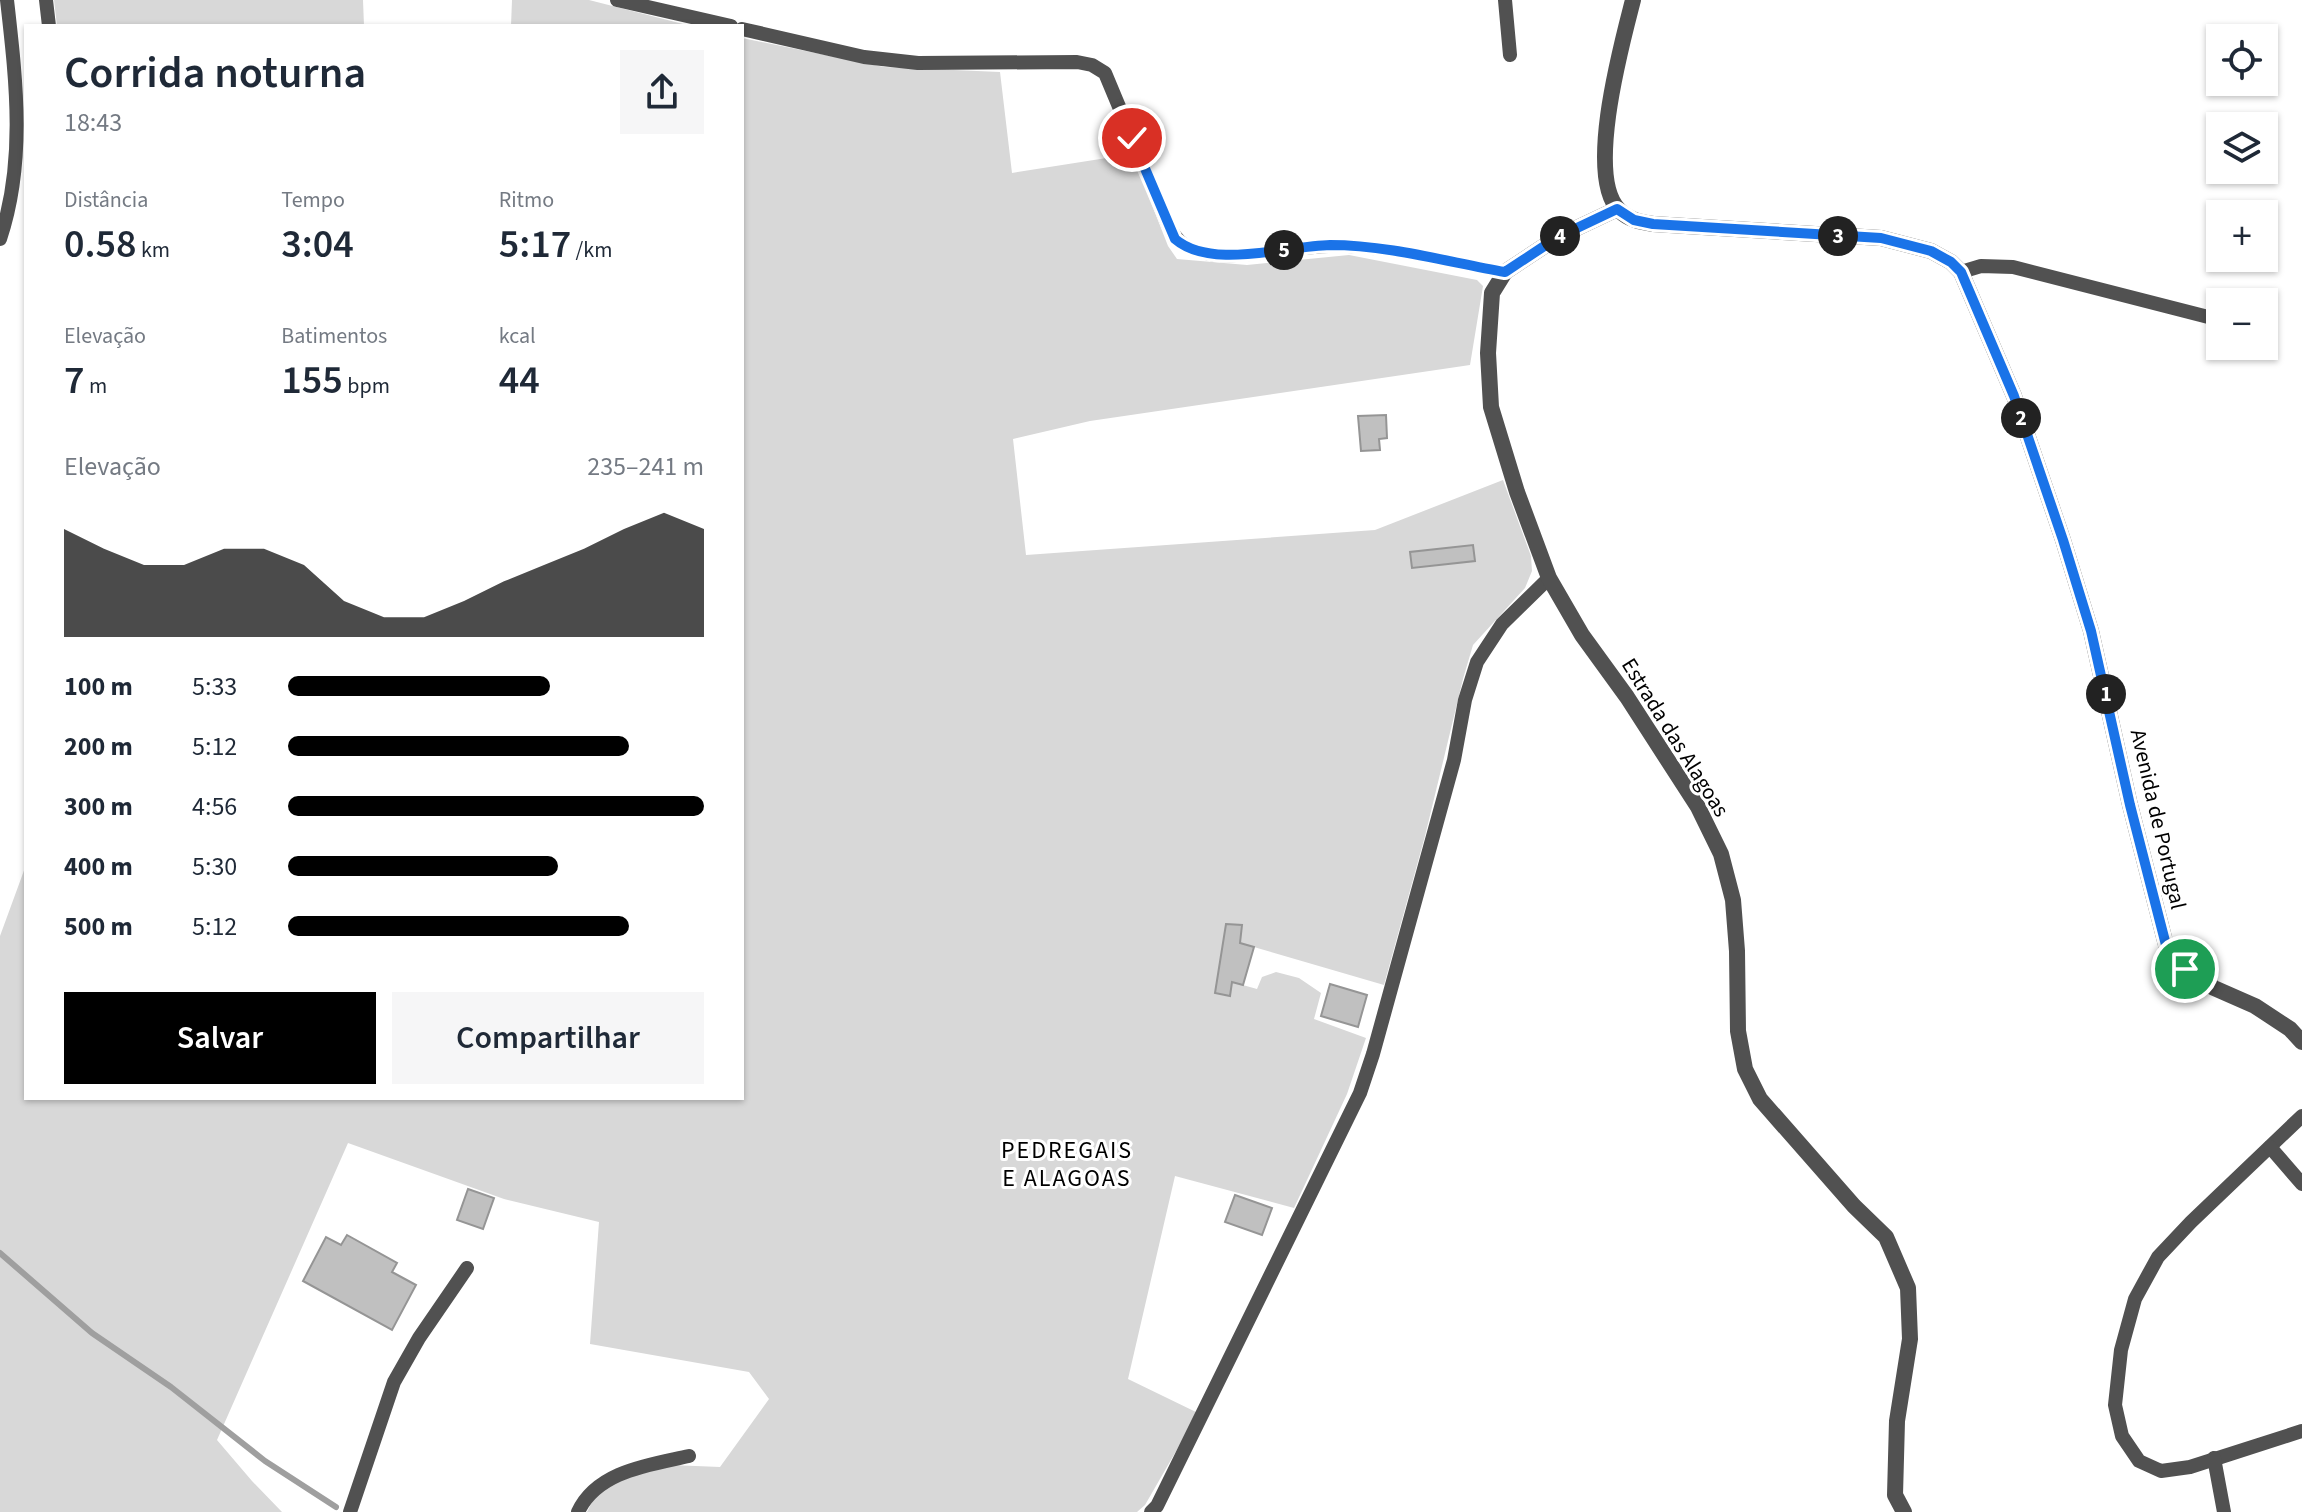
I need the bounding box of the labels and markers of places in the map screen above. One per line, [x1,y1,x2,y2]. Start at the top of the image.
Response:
pin [1098,104,1166,172]
pin: 4 [1540,216,1580,256]
pin: 3 [1818,216,1858,256]
pin: 5 [1264,230,1304,270]
pin: 2 [2001,398,2041,438]
pin: 1 [2086,674,2126,714]
pin [2151,935,2219,1003]

